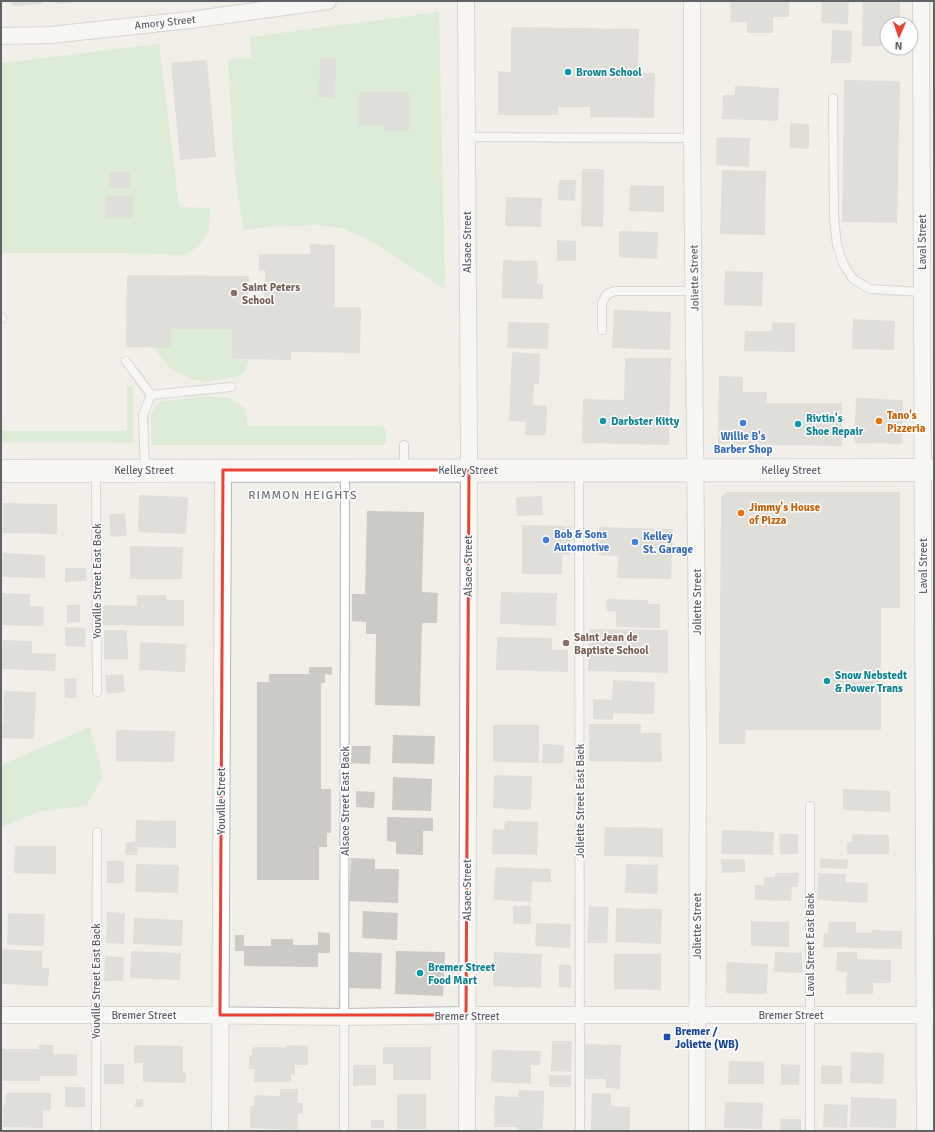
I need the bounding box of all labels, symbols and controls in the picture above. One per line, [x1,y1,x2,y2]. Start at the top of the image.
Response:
street label: Amory Street [134,13,197,32]
north arrow [879,16,919,56]
text: N [895,39,903,52]
place label: Brown School [576,66,642,79]
marker: Brown School [563,67,573,77]
street label: Alsace Street [461,211,474,273]
street label: Laval Street [916,214,929,270]
street label: Joliette Street [687,244,702,311]
place label: Saint Peters School [242,281,300,307]
marker: Saint Peters School [229,288,239,298]
place label: Tano's Pizzeria [887,409,926,435]
place label: Rivtin's Shoe Repair [806,412,864,438]
place label: Darbster Kitty [611,415,680,428]
marker: Darbster Kitty [598,416,608,426]
marker: Tano's Pizzeria [874,416,884,426]
marker: Willie B's Barber Shop [738,418,748,428]
marker: Rivtin's Shoe Repair [793,419,803,429]
place label: Willie B's Barber Shop [714,430,772,456]
street label: Kelley Street [114,464,174,477]
street label: Kelley Street [438,464,498,477]
street label: Kelley Street [761,464,821,477]
district label: RIMMON HEIGHTS [248,488,358,503]
place label: Jimmy's House of Pizza [749,501,821,527]
marker: Jimmy's House of Pizza [736,508,746,518]
street label: Youville Street East Back [91,523,104,639]
place label: Bob & Sons Automotive [554,528,610,554]
place label: Kelley St. Garage [643,530,693,556]
street label: Alsace Street [462,535,475,597]
marker: Bob & Sons Automotive [541,535,551,545]
marker: Kelley St. Garage [630,537,640,547]
street label: Laval Street [917,538,930,594]
street label: Joliette Street [691,569,704,635]
place label: Saint Jean de Baptiste School [574,631,649,657]
marker: Saint Jean de Baptiste School [561,638,571,648]
place label: Snow Nebstedt & Power Trans [835,669,907,695]
marker: Snow Nebstedt & Power Trans [822,676,832,686]
street label: Joliette Street East Back [574,743,587,858]
street label: Alsace Street East Back [339,746,352,856]
street label: Youville Street [215,767,228,835]
street label: Alsace Street [461,859,474,921]
street label: Joliette Street [691,893,704,959]
street label: Laval Street East Back [804,893,817,997]
street label: Youville Street East Back [90,923,103,1039]
place label: Bremer Street Food Mart [428,961,495,987]
marker: Bremer Street Food Mart [415,968,425,978]
street label: Bremer Street [111,1009,177,1022]
street label: Bremer Street [758,1009,824,1022]
street label: Bremer Street [434,1010,500,1023]
place label: Bremer / Joliette (WB) [675,1025,739,1051]
marker: Bremer / Joliette (WB) [662,1032,672,1042]

